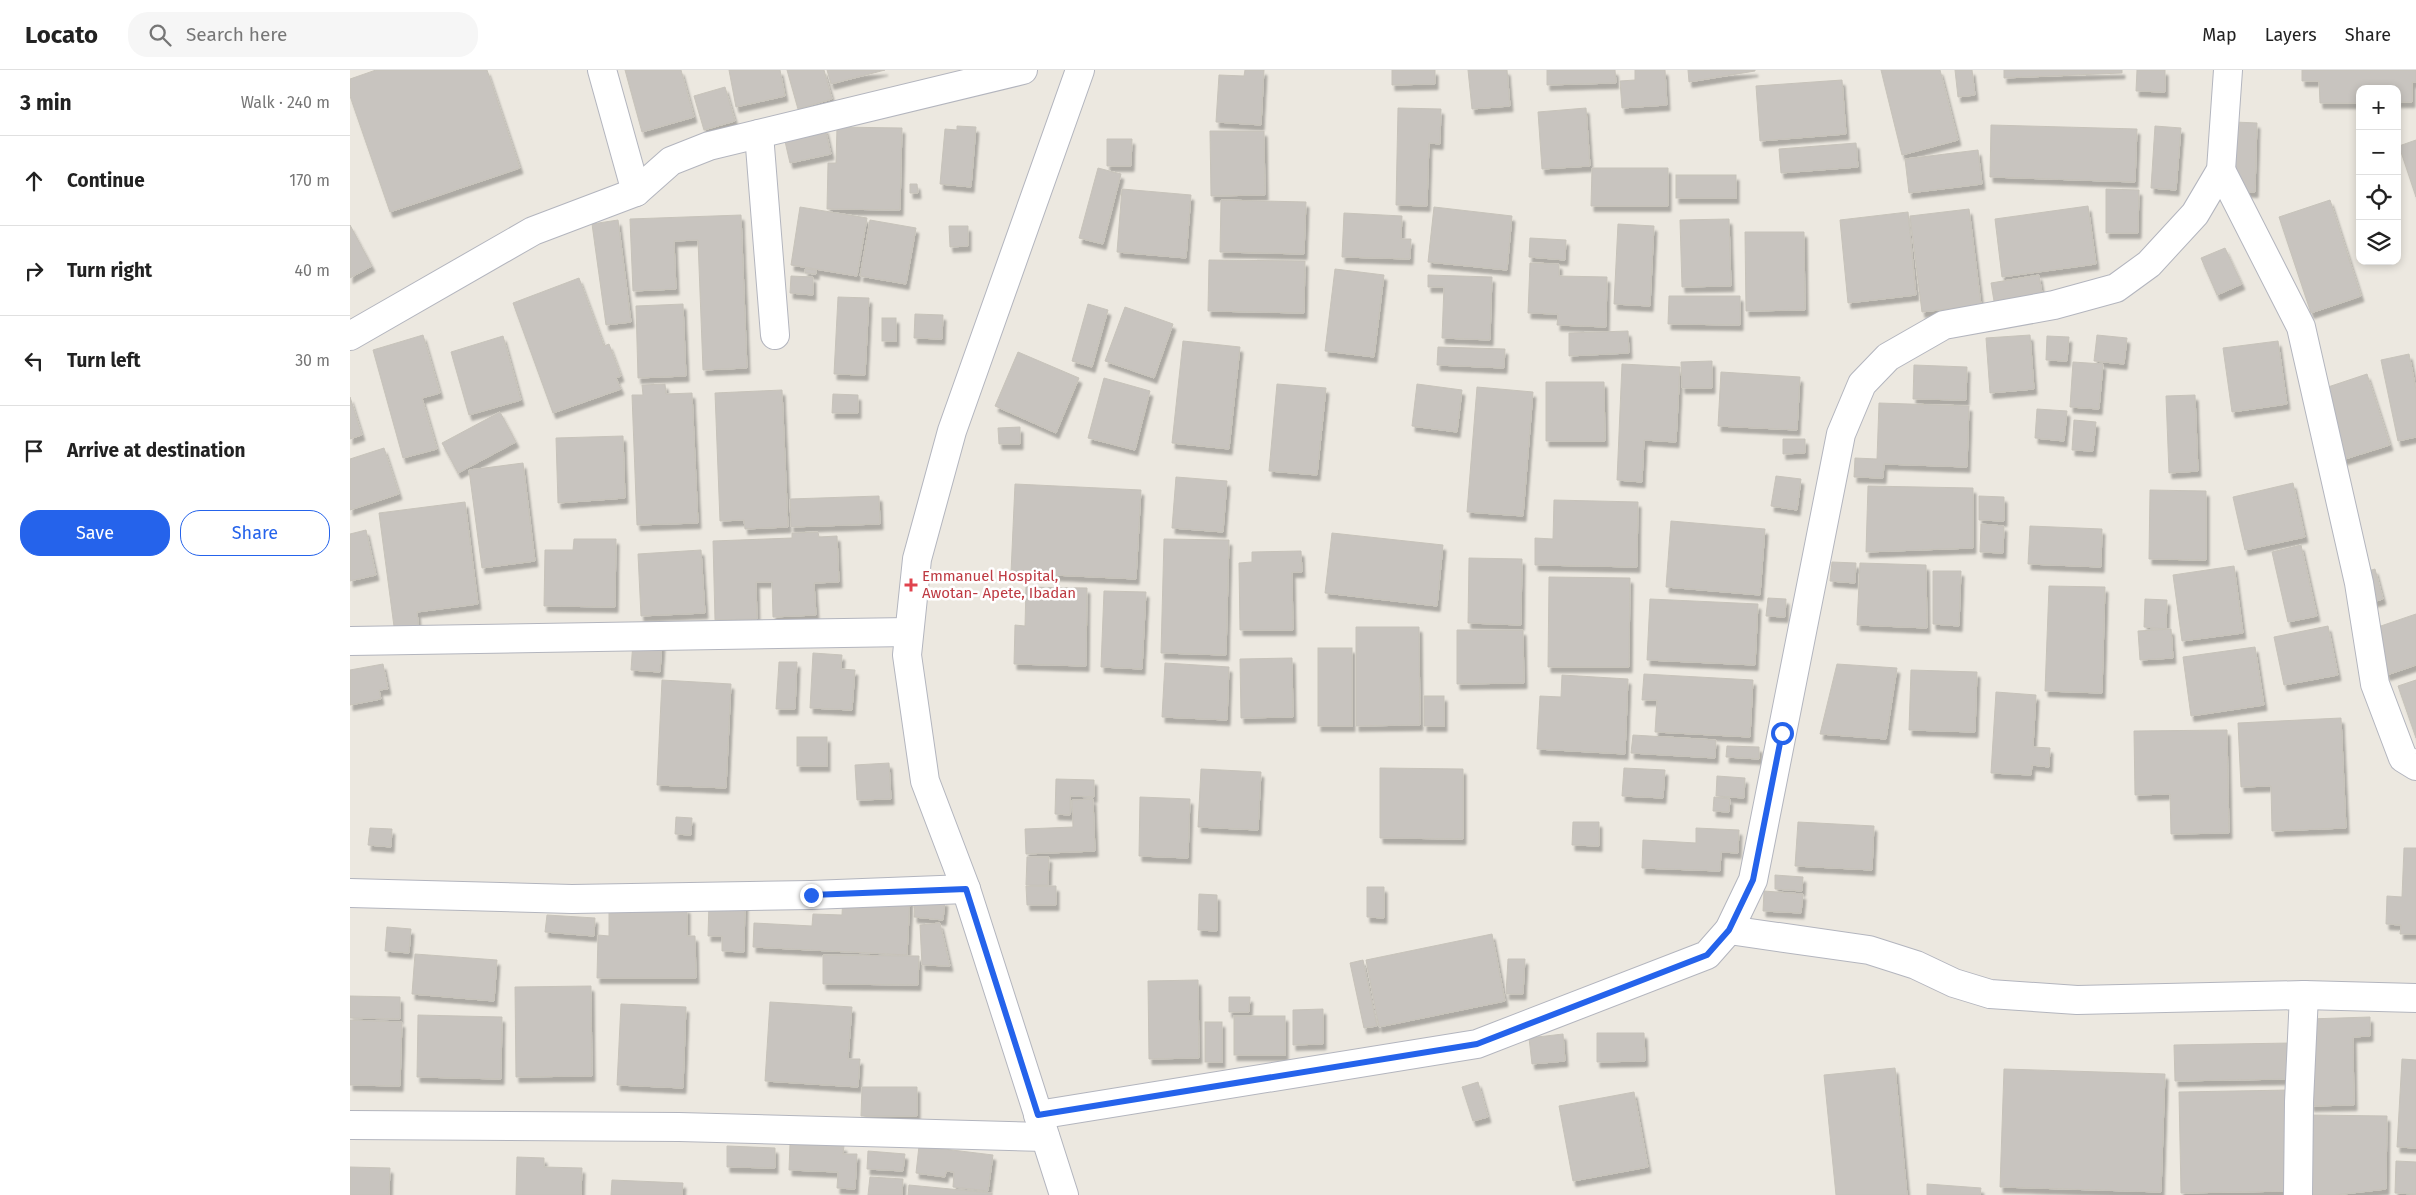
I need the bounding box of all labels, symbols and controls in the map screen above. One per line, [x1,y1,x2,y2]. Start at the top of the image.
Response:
search box [128,12,478,57]
text: Locato [25,21,98,49]
icon: search [146,21,174,49]
text: Search here [186,23,287,46]
text: Map [2202,24,2237,46]
text: Layers [2265,24,2317,46]
text: Share [2345,24,2391,46]
map controls [2356,85,2401,265]
button: + [2356,85,2401,130]
text: 3 min [20,90,72,116]
text: Walk · 240 m [241,93,330,112]
button: − [2356,130,2401,175]
icon: ahead [20,167,48,195]
text: Continue [67,169,145,192]
text: 170 m [289,171,330,190]
button: locate [2356,175,2401,220]
button: layers [2356,220,2401,265]
icon: right [20,257,48,285]
text: Turn right [67,259,152,282]
text: 40 m [295,261,330,280]
icon: left [20,347,48,375]
text: Turn left [67,349,141,372]
text: 30 m [295,351,330,370]
icon: arrive [20,437,48,465]
text: Arrive at destination [67,439,246,462]
button: Save [20,510,170,556]
button: Share [180,510,330,556]
place label: Emmanuel Hospital, Awotan- Apete, Ibadan [922,567,1076,602]
marker: Emmanuel Hospital, Awotan- Apete, Ibadan [904,578,918,592]
route start [1771,722,1794,745]
route end [800,884,823,907]

